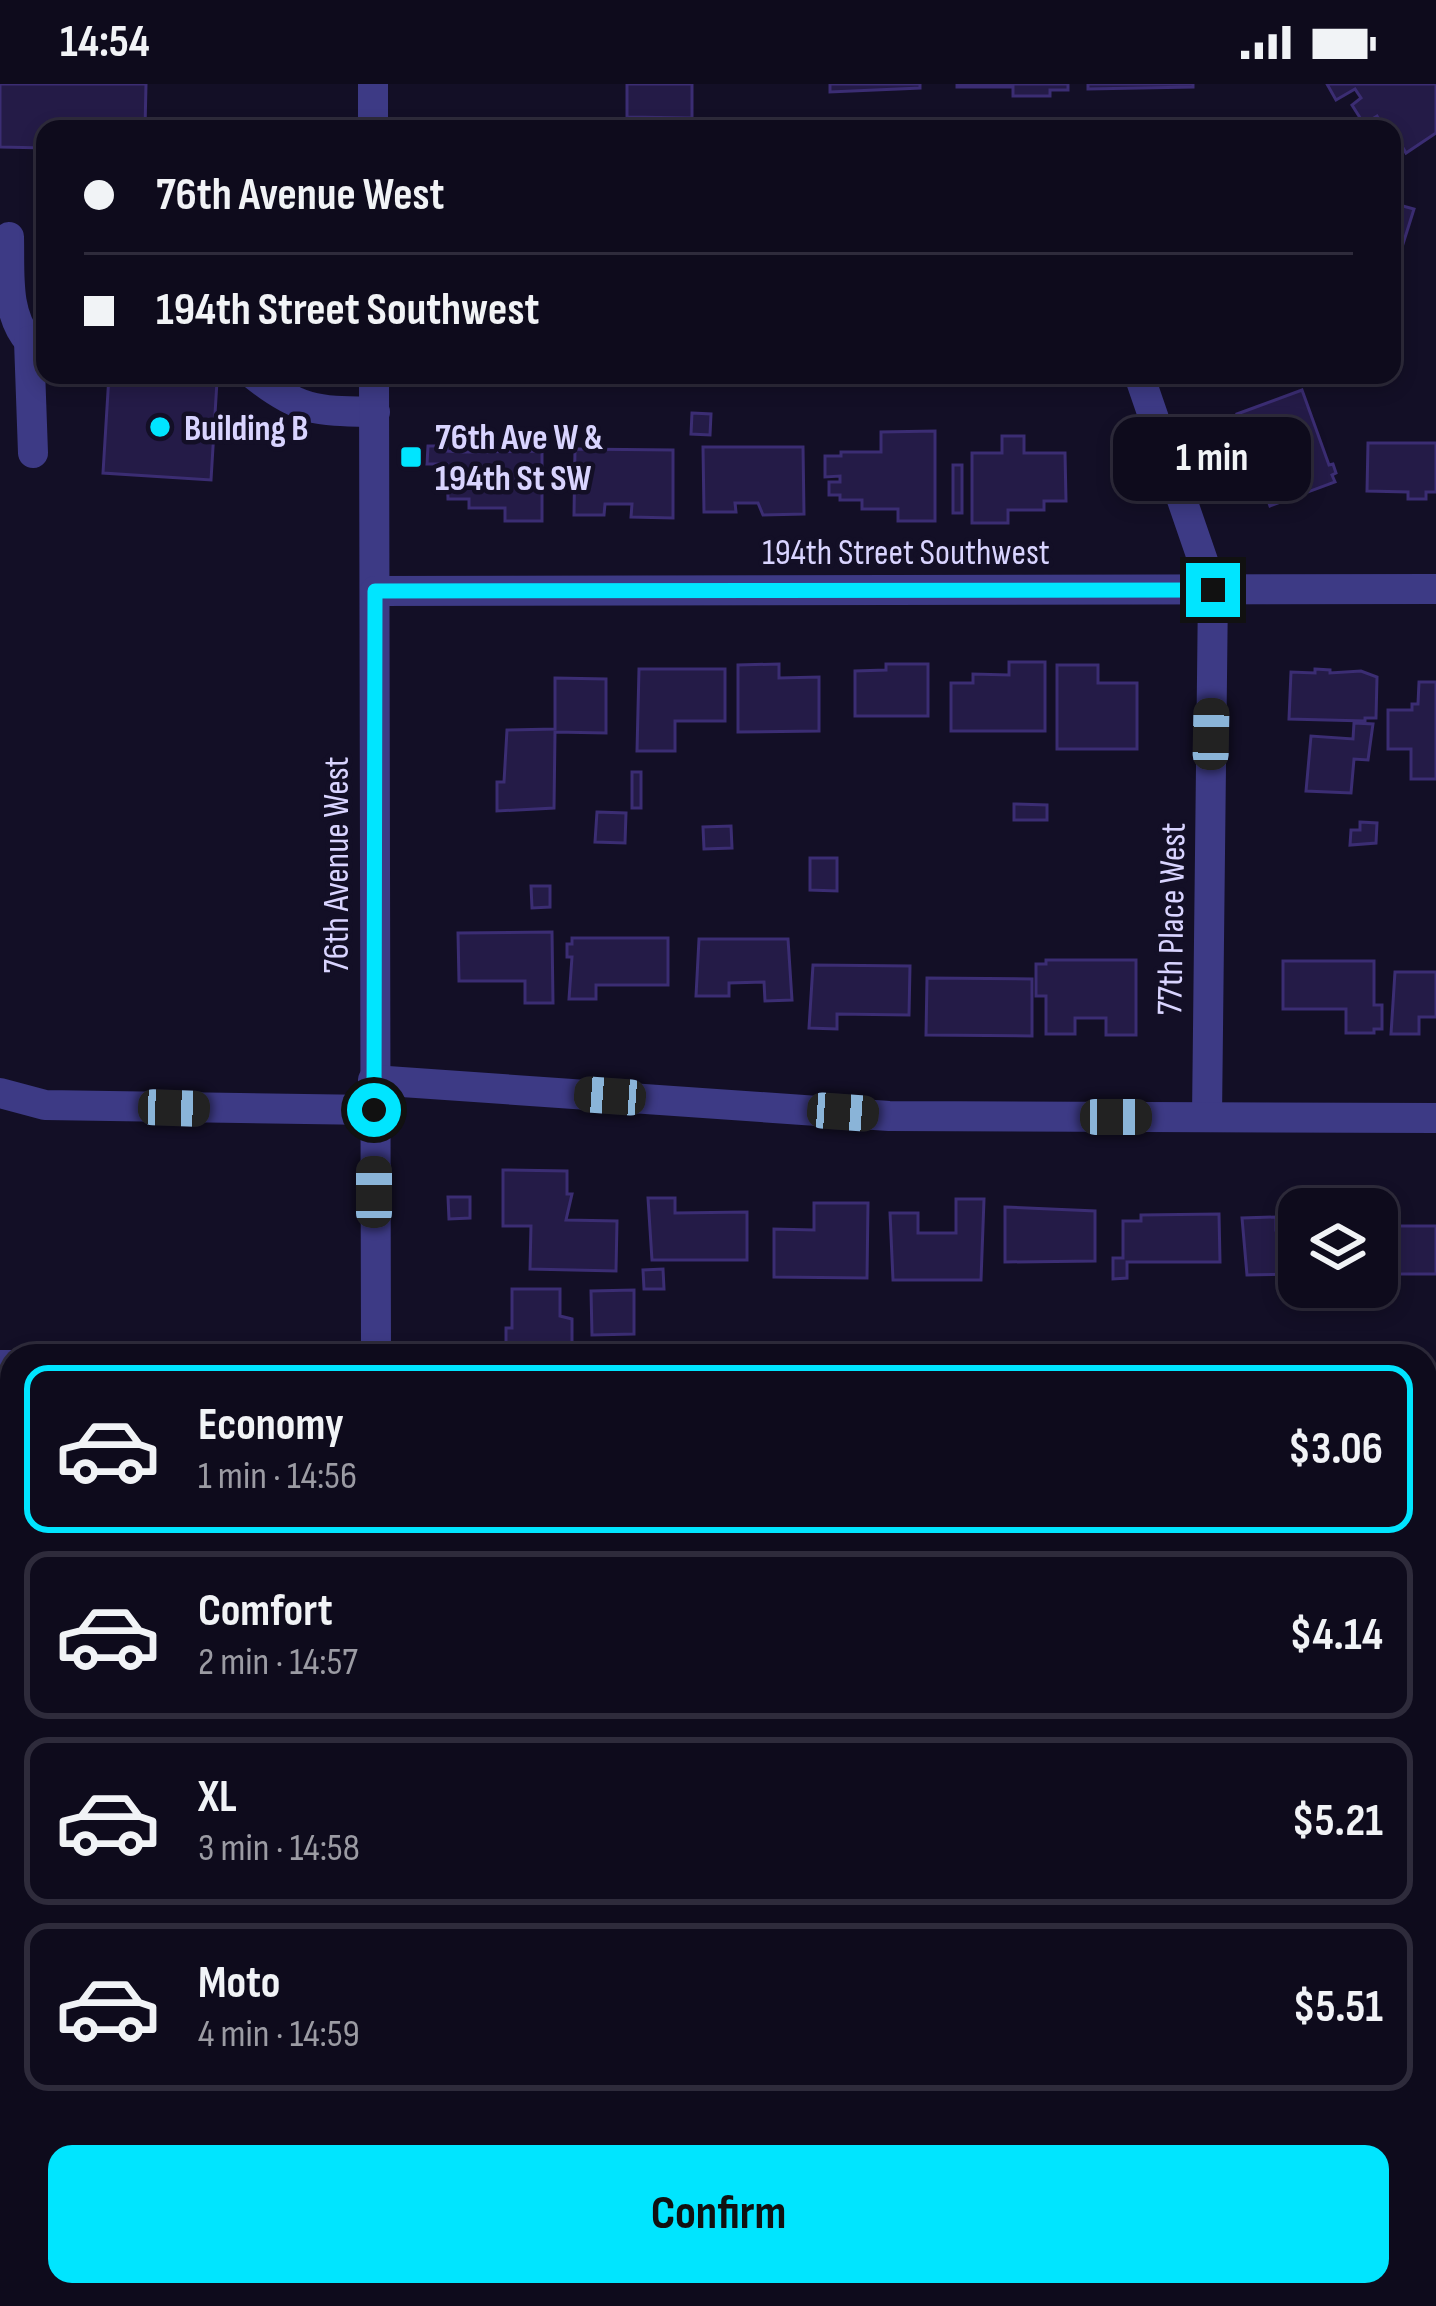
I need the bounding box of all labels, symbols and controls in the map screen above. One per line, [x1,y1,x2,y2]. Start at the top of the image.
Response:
text: 14:54 [60,15,150,70]
text: 76th Avenue West [156,168,444,223]
text: 194th Street Southwest [156,283,539,338]
place label: Building B [184,408,308,451]
marker: Building B [147,414,173,440]
callout: 1 min [1114,416,1312,500]
place label: 76th Ave W & 194th St SW [435,417,603,501]
text: 1 min [1176,435,1248,482]
marker: 76th Ave W & 194th St SW [398,444,424,470]
street label: 194th Street Southwest [762,532,1050,575]
route end [1186,563,1240,617]
car [1192,698,1230,770]
street label: 76th Avenue West [316,756,359,974]
street label: 77th Place West [1149,822,1196,1016]
car [573,1076,647,1116]
route start [347,1083,401,1137]
car [137,1089,211,1127]
car [806,1092,880,1132]
car [1080,1099,1152,1135]
car [356,1156,392,1228]
map controls [1278,1188,1398,1308]
button: layers [1278,1188,1398,1308]
icon: car [54,1395,162,1503]
text: Economy [198,1398,344,1453]
text: $3.06 [1288,1422,1383,1477]
text: 1 min · 14:56 [198,1453,357,1500]
icon: car [54,1581,162,1689]
text: Comfort [198,1584,333,1639]
text: $4.14 [1289,1608,1383,1663]
text: 2 min · 14:57 [198,1639,358,1686]
icon: car [54,1767,162,1875]
text: XL [198,1770,237,1825]
text: $5.21 [1292,1794,1383,1849]
text: 3 min · 14:58 [198,1825,360,1872]
icon: car [54,1953,162,2061]
text: Moto [198,1956,280,2011]
text: $5.51 [1293,1980,1383,2035]
text: 4 min · 14:59 [198,2011,360,2058]
button: Confirm [48,2145,1389,2283]

